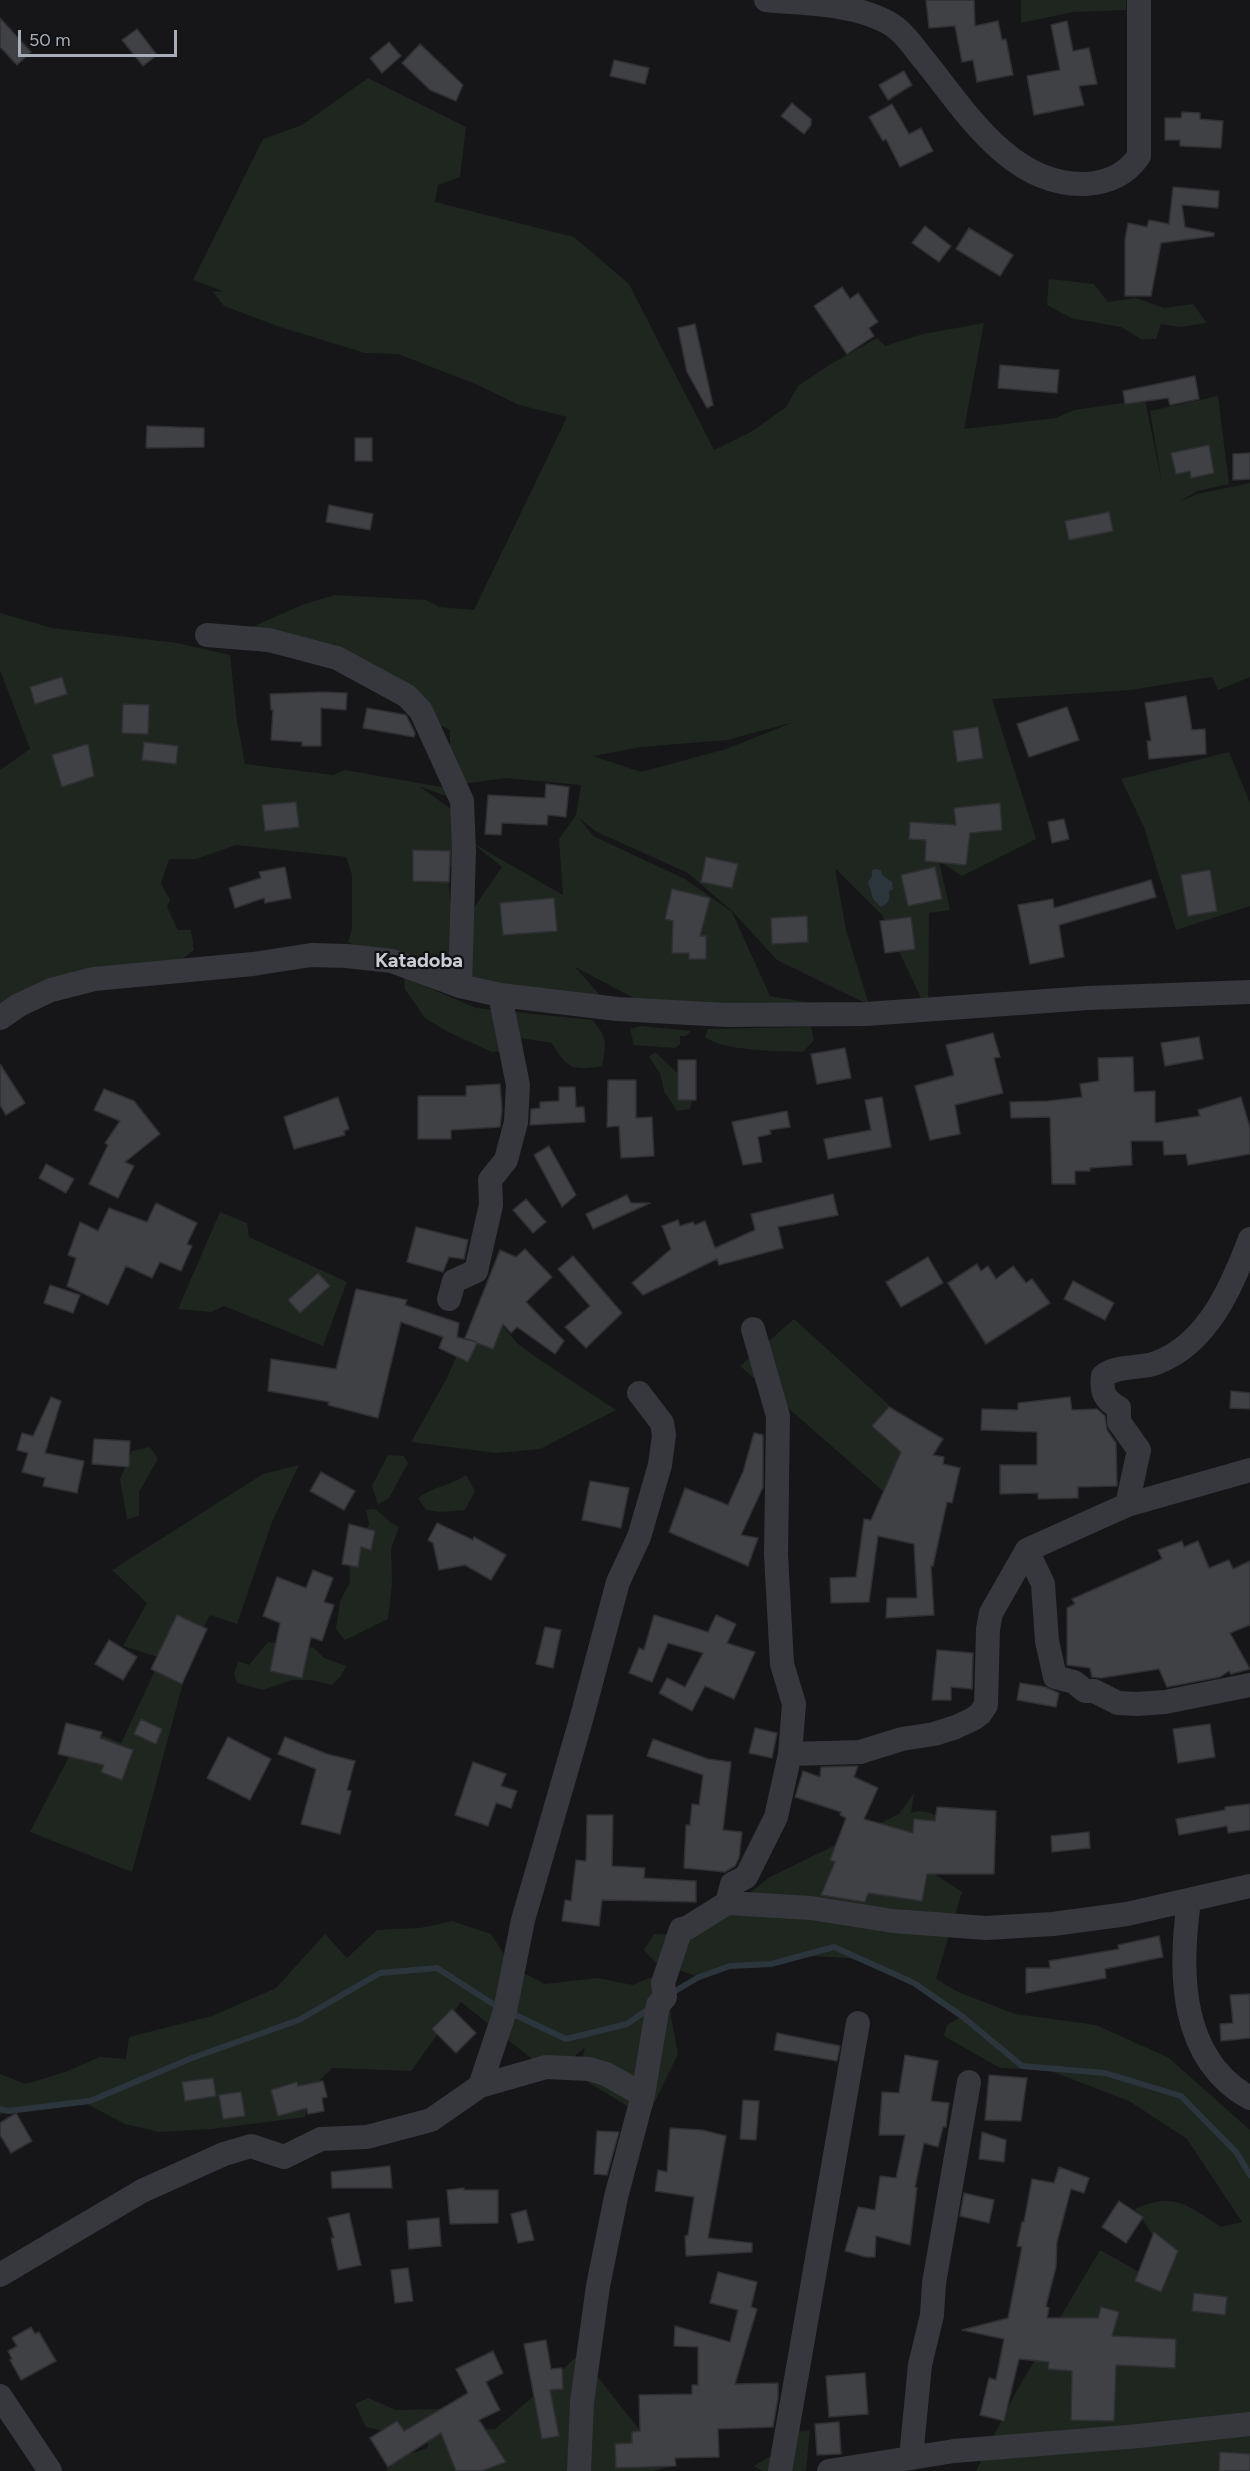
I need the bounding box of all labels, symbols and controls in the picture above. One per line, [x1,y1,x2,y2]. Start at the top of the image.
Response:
scale bar [21,18,180,56]
text: 50 m [29,29,71,51]
district label: Katadoba [375,949,463,973]

